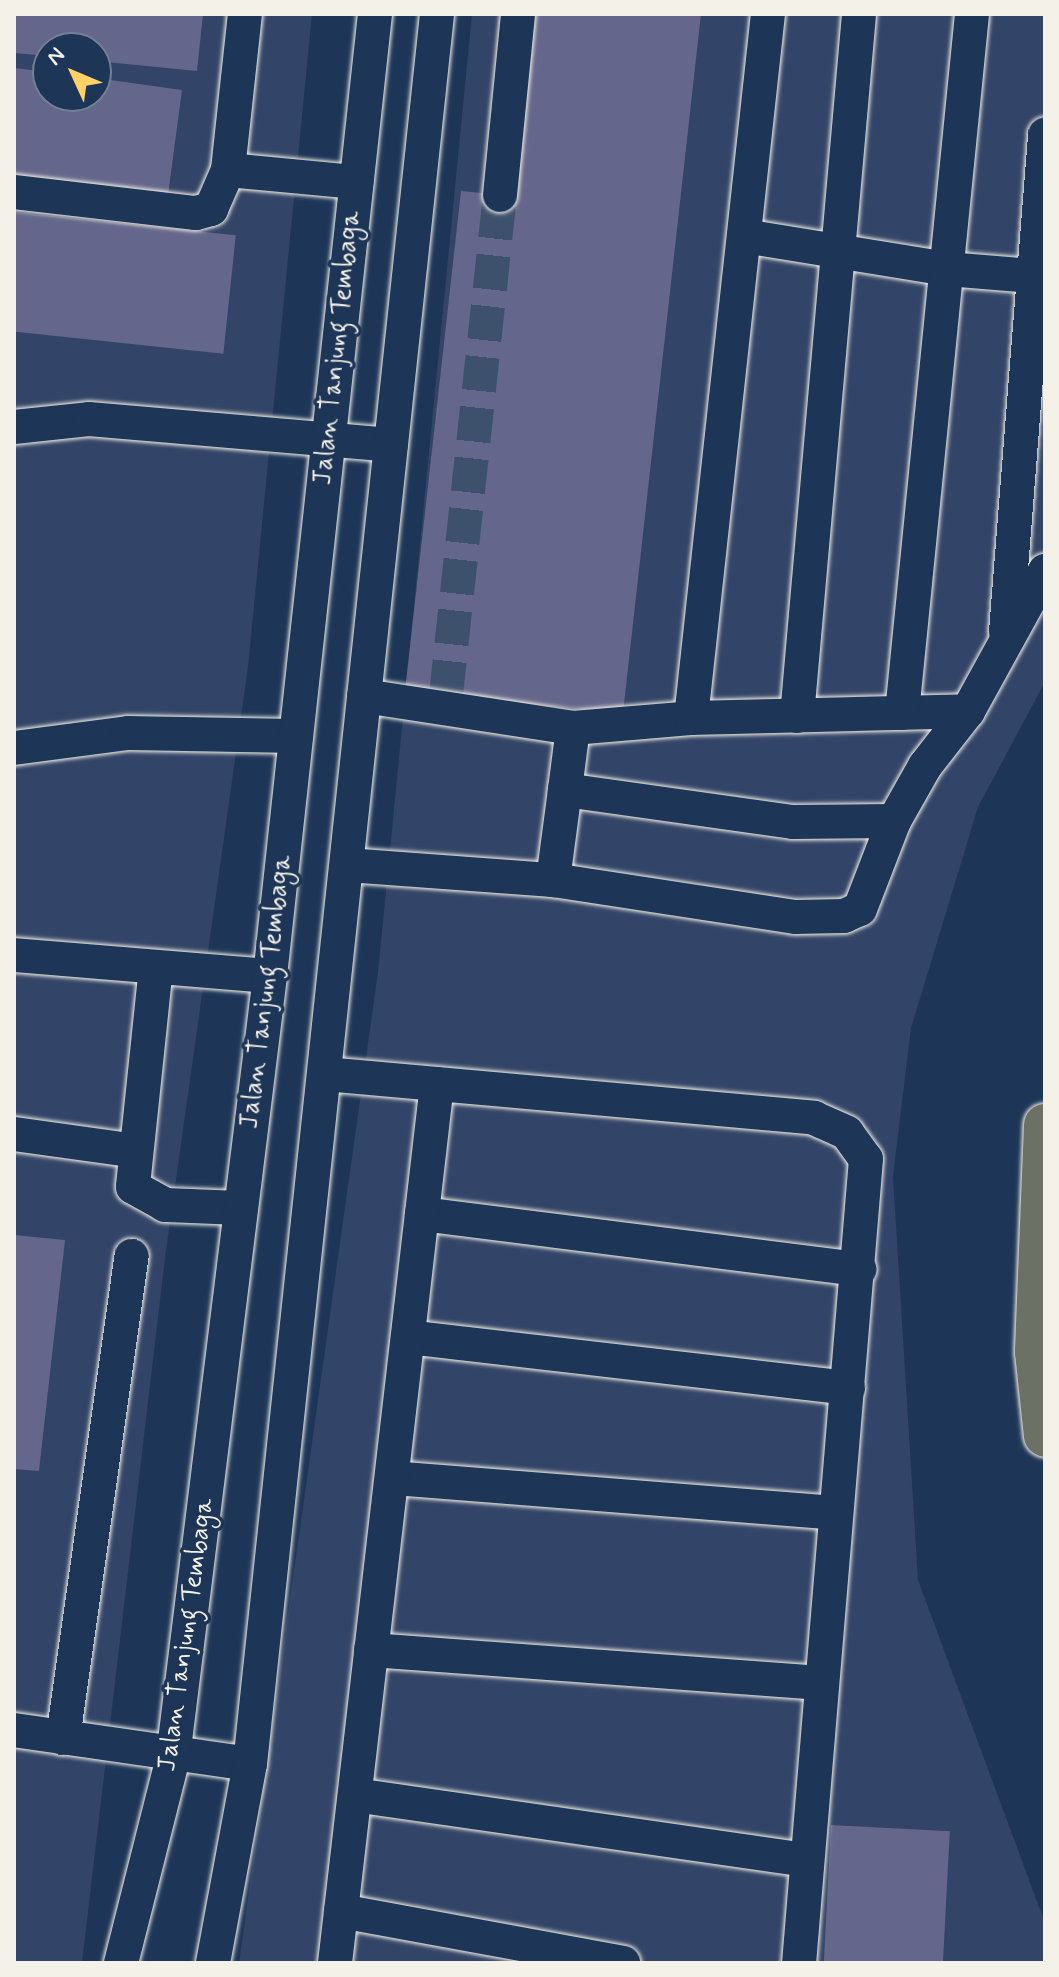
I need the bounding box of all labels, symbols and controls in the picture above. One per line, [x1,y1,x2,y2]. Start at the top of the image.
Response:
north arrow [32,32,112,112]
text: N [41,42,71,72]
street label: Jalan Tanjung Tembaga [309,215,367,481]
street label: Jalan Tanjung Tembaga [235,859,299,1125]
street label: Jalan Tanjung Tembaga [153,1502,221,1768]

